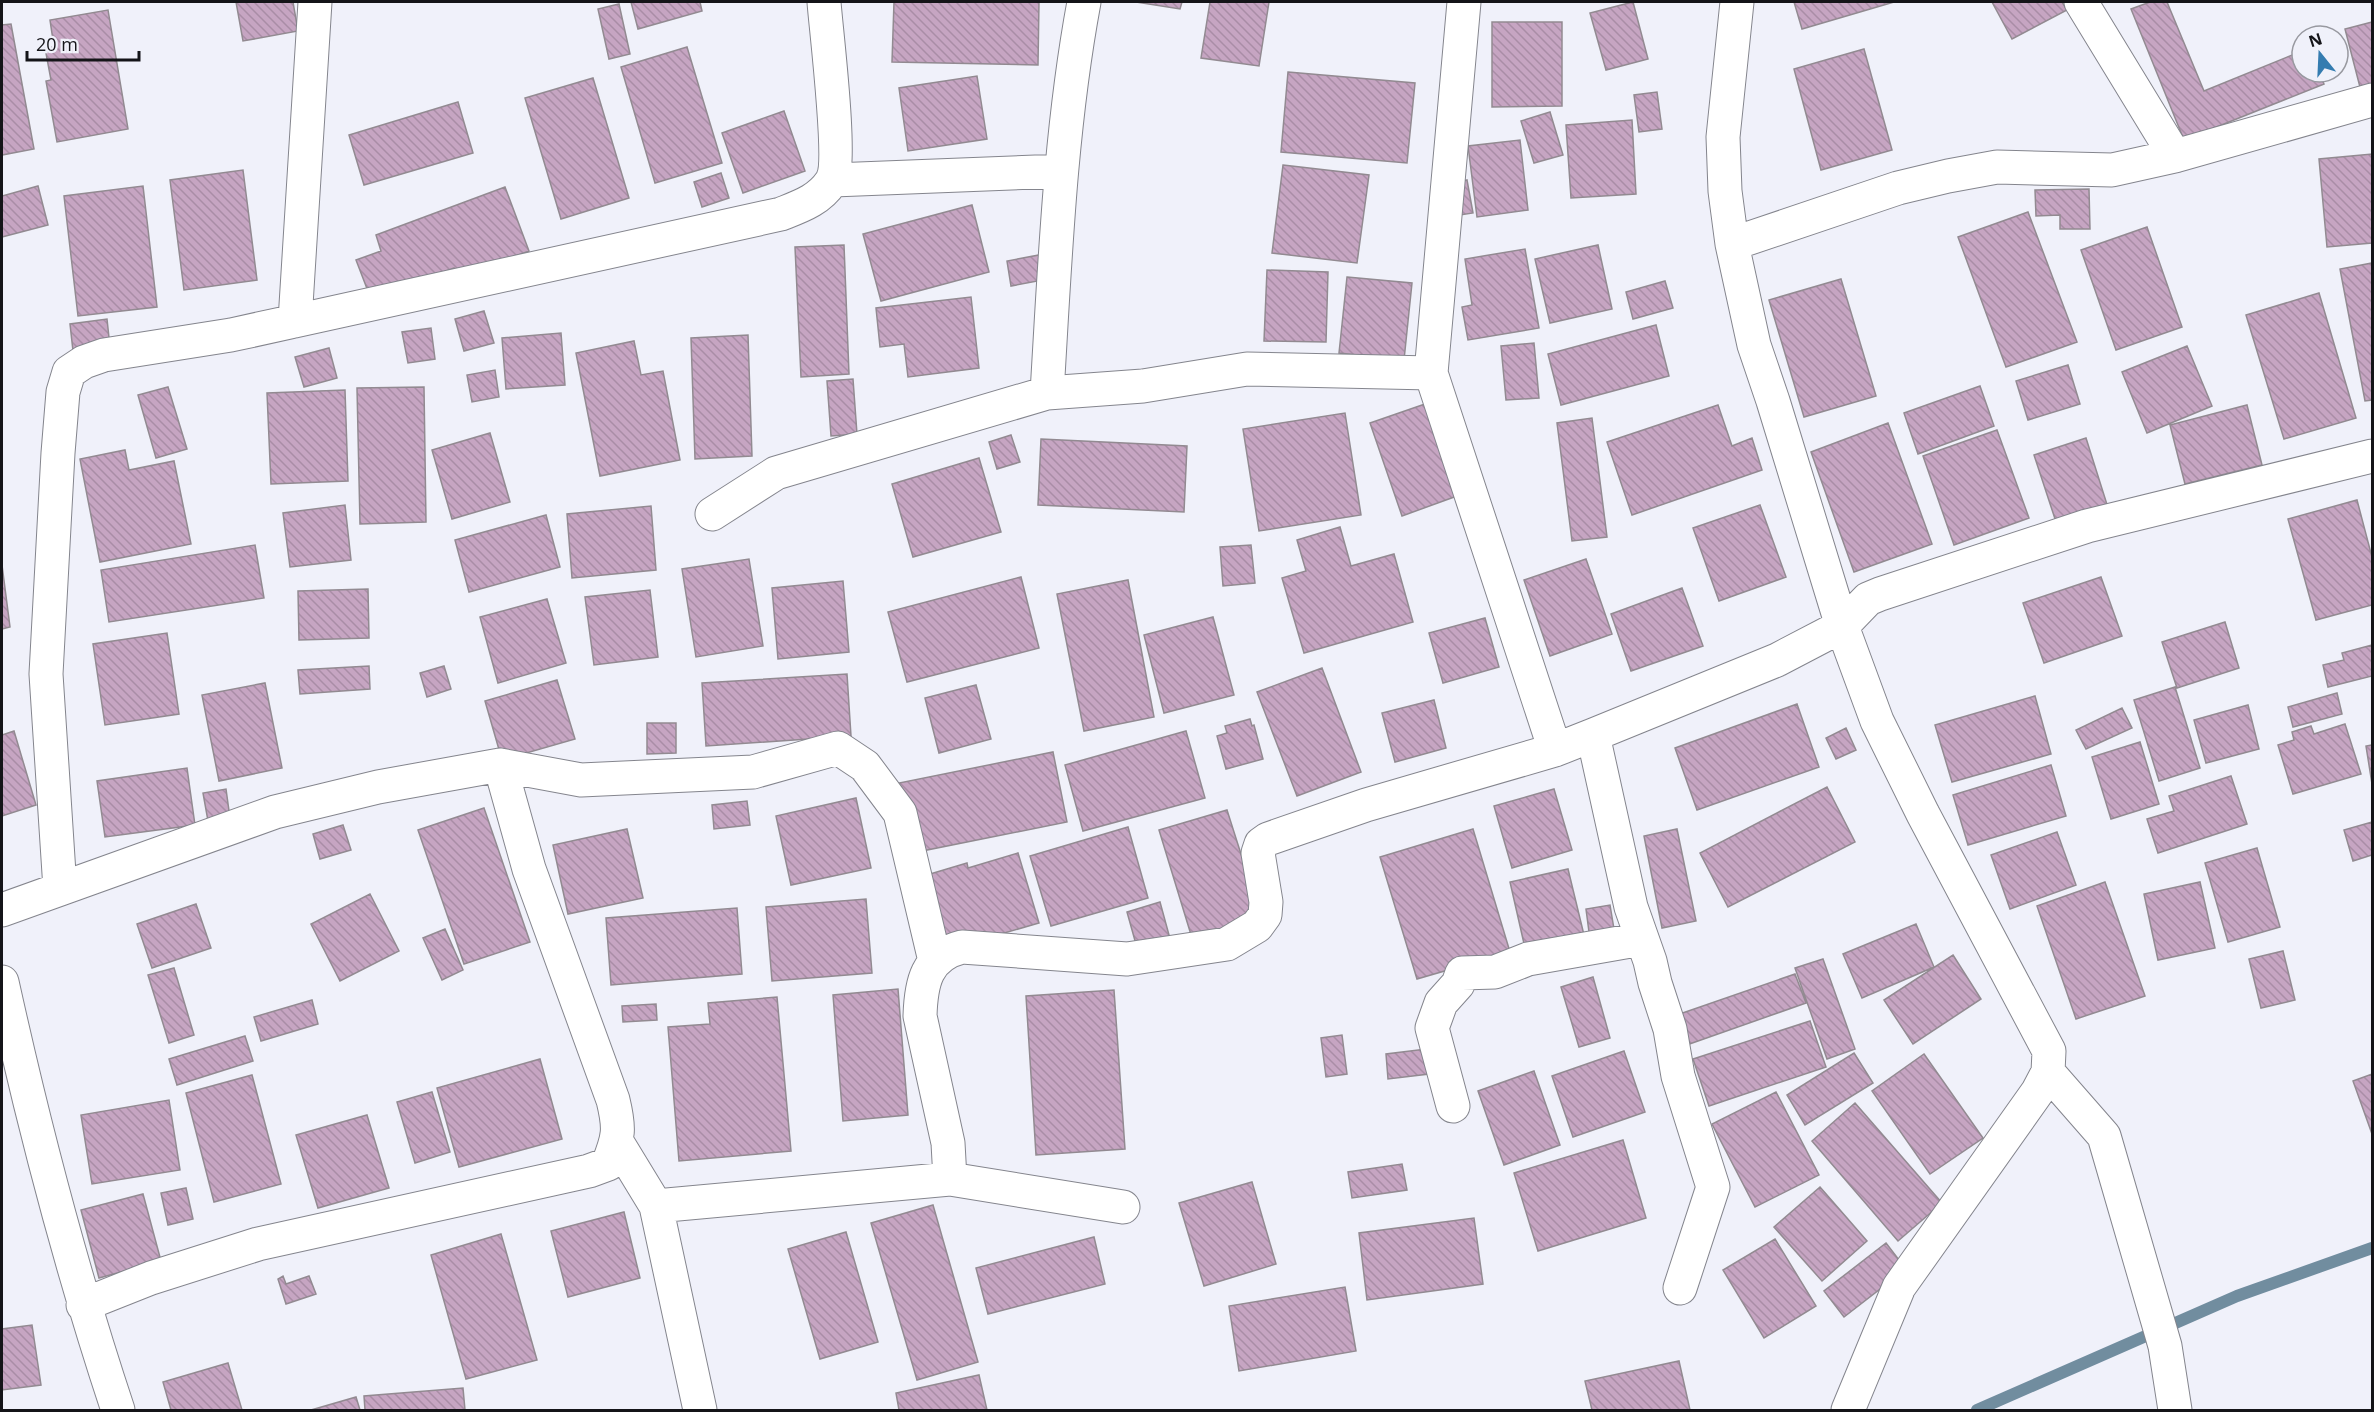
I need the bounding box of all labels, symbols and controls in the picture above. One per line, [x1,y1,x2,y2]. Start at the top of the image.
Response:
scale bar [27,24,140,62]
north arrow [2290,24,2350,84]
text: N [2306,27,2325,52]
text: 20 m [36,32,78,56]

